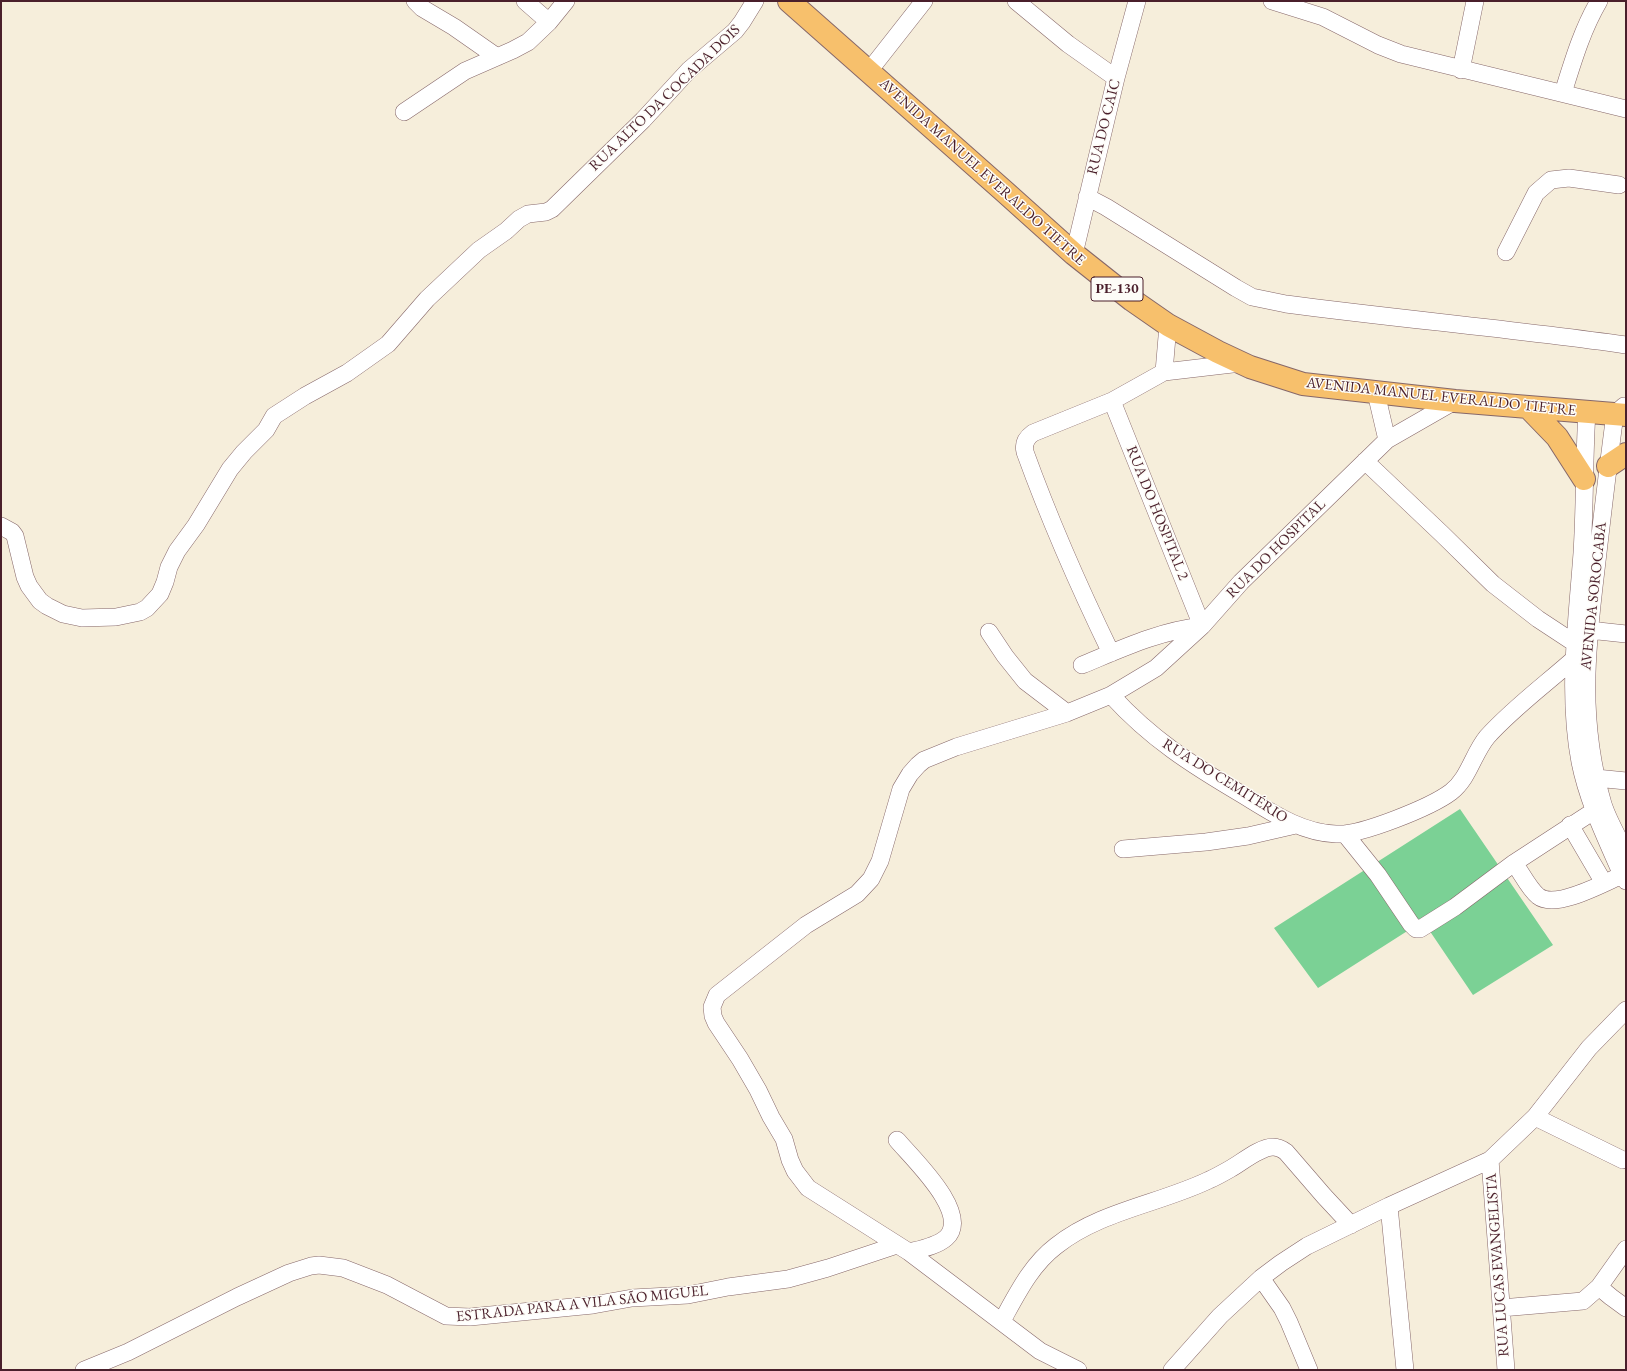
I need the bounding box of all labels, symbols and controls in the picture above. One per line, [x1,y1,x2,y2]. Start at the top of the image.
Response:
street label: RUA ALTO DA COCADA DOIS [586,21,744,175]
street label: AVENIDA MANUEL EVERALDO TIETRE [875,75,1089,269]
street label: RUA DO CAIC [1083,77,1125,177]
road number: PE-130 [1091,277,1143,301]
street label: AVENIDA MANUEL EVERALDO TIETRE [1305,374,1577,420]
street label: RUA DO HOSPITAL 2 [1122,443,1192,583]
street label: RUA DO HOSPITAL [1223,496,1329,602]
street label: AVENIDA SOROCABA [1577,521,1611,671]
street label: RUA DO CEMITÉRIO [1159,735,1291,827]
street label: RUA LUCAS EVANGELISTA [1483,1172,1513,1358]
street label: ESTRADA PARA A VILA SÃO MIGUEL [455,1282,709,1326]

